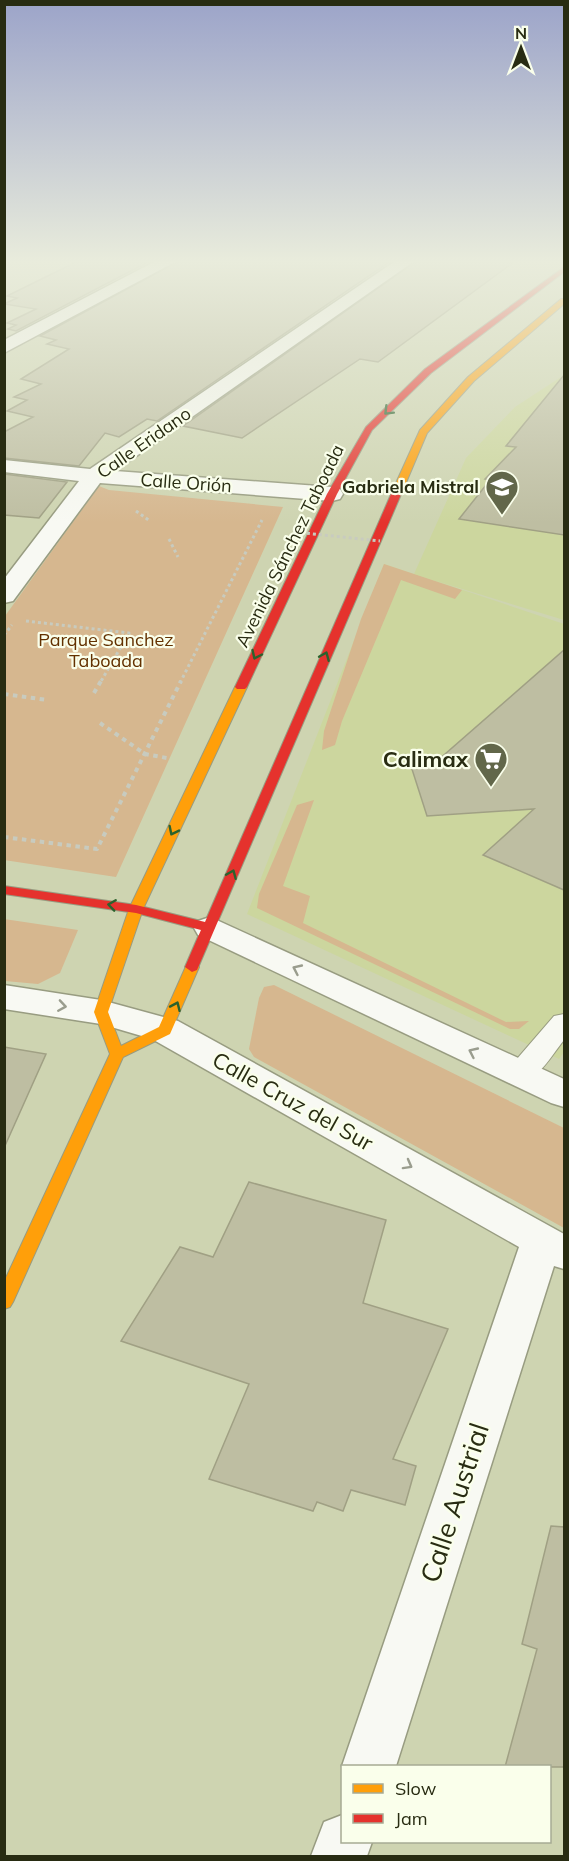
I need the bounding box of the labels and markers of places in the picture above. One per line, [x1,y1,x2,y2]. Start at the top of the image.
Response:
school or university icon: Gabriela Mistral [484,469,520,516]
place label: Gabriela Mistral [342,475,479,498]
supermarket icon: Calimax [473,741,509,788]
place label: Calimax [383,745,469,773]

